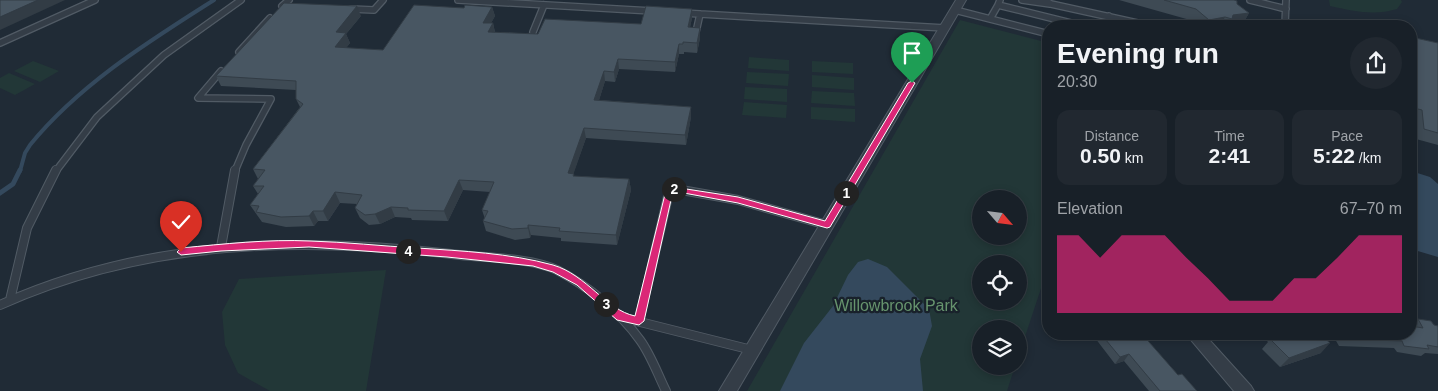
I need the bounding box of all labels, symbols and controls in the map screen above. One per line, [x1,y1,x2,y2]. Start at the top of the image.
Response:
pin [891,32,933,83]
button: share [1350,37,1402,89]
text: Evening run [1057,38,1219,69]
icon: arrive [898,39,926,67]
text: 20:30 [1057,73,1097,90]
text: Distance [1085,128,1139,144]
text: Time [1214,128,1245,144]
text: Pace [1331,128,1363,144]
text: 0.50 [1080,144,1121,167]
text: 2:41 [1208,144,1251,167]
text: 5:22 [1313,144,1355,167]
text: km [1121,150,1144,166]
text: /km [1355,150,1381,166]
pin: 2 [662,176,686,202]
pin: 1 [834,180,858,206]
text: 2 [671,181,678,197]
text: 1 [843,185,850,201]
north arrow [972,190,1028,245]
map controls [972,190,1027,375]
text: Elevation [1057,200,1123,217]
text: 67–70 m [1340,200,1402,217]
pin [160,201,202,252]
icon: check [167,208,195,236]
pin: 4 [396,238,420,264]
text: 4 [405,243,412,259]
button: locate [972,255,1027,310]
pin: 3 [594,292,618,316]
text: 3 [603,296,610,312]
park label: Willowbrook Park [834,297,959,314]
button: layers [972,320,1027,375]

